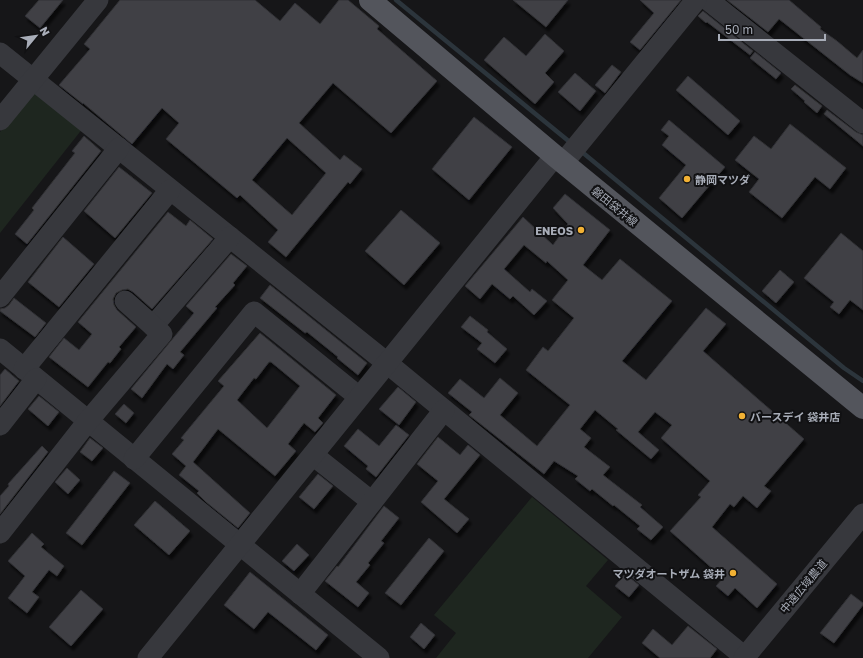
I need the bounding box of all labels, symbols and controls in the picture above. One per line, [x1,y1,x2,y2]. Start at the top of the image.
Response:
north arrow [16,16,56,56]
scale bar [719,16,825,42]
text: 50 m [725,22,753,37]
text: N [37,24,53,38]
place label: 静岡マツダ [695,173,750,186]
marker: 静岡マツダ [682,174,692,184]
street label: 磐田袋井線 [590,184,640,228]
place label: ENEOS [535,224,573,237]
marker: ENEOS [576,225,586,235]
place label: バースデイ 袋井店 [750,410,840,423]
marker: バースデイ 袋井店 [737,411,747,421]
street label: 中遠広域農道 [777,557,829,615]
place label: マツダオートザム 袋井 [612,567,725,580]
marker: マツダオートザム 袋井 [728,568,738,578]

